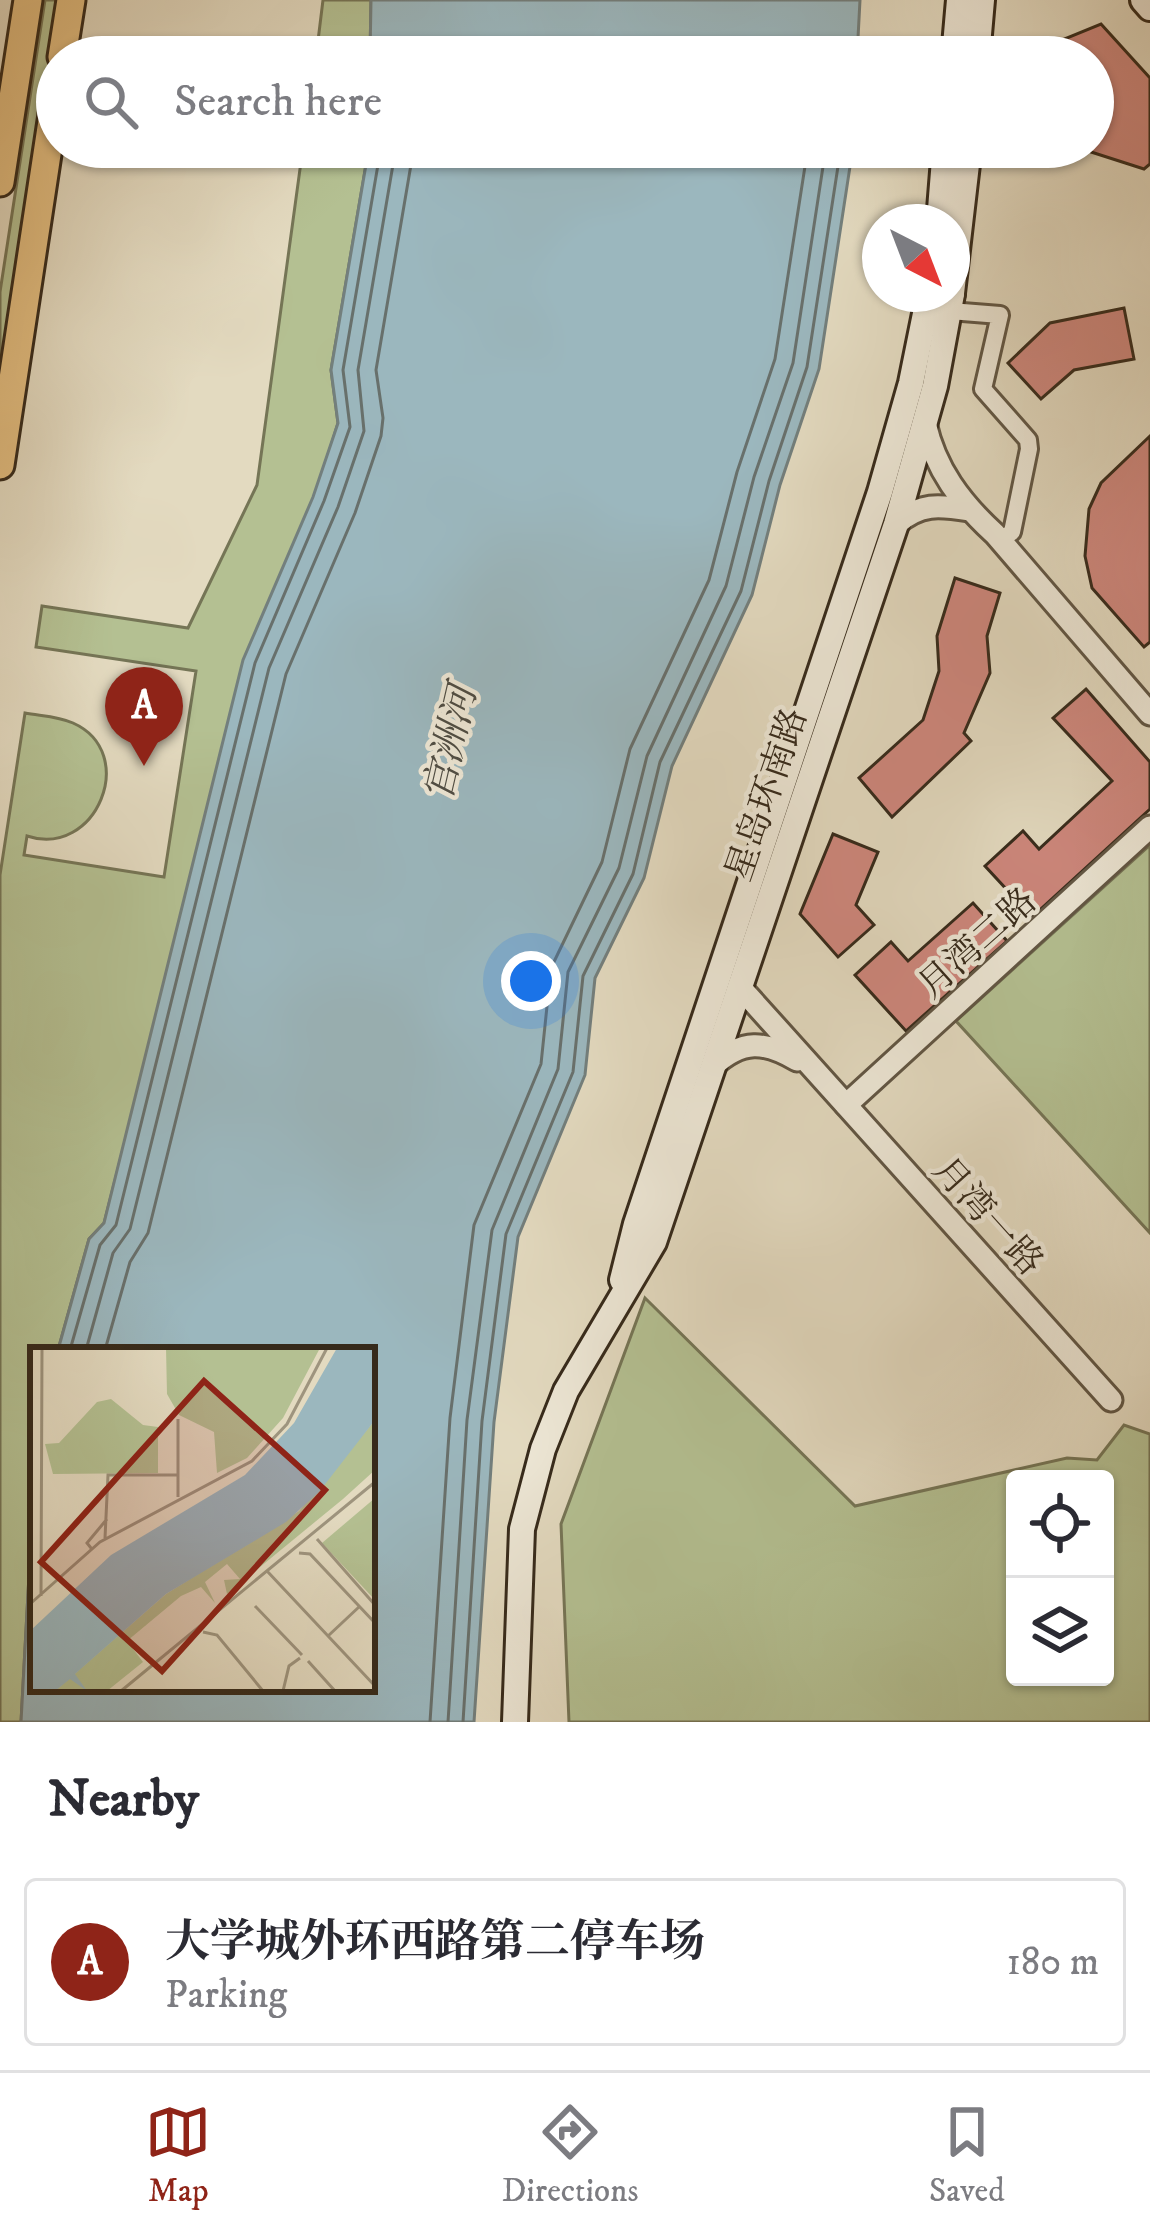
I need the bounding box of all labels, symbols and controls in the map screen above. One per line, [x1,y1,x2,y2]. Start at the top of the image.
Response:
search box [36,36,1114,168]
icon: search [78,69,144,135]
text: Search here [174,74,382,130]
north arrow [862,204,970,312]
pin: A [105,667,183,766]
water label: 官洲河 [414,675,490,806]
street label: 星岛环南路 [717,702,818,887]
street label: 月湾二路 [909,879,1046,1009]
your location [501,951,561,1011]
street label: 月湾一路 [922,1148,1052,1285]
inset map [30,1347,375,1692]
map controls [1006,1470,1114,1686]
button: locate [1006,1470,1114,1578]
button: layers [1006,1578,1114,1686]
text: Nearby [48,1768,199,1832]
text: 大学城外环西路第二停车场 [165,1915,705,1971]
text: A [78,1938,102,1987]
text: 180 m [1007,1938,1099,1987]
text: Parking [165,1971,287,2020]
tab: Map [145,2099,211,2212]
tab: Directions [502,2099,638,2212]
tab: Saved [929,2099,1005,2212]

